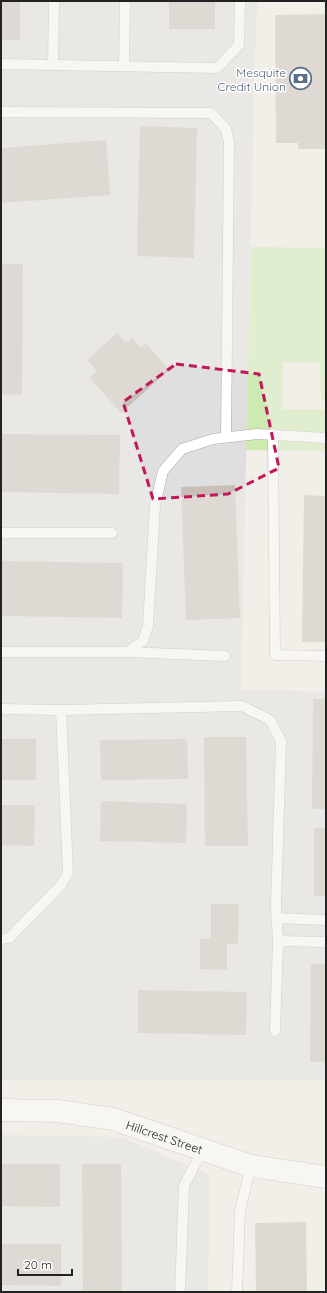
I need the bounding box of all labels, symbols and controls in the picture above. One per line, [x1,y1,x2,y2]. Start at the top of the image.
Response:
place label: Mesquite Credit Union [218,65,286,94]
bank icon: Mesquite Credit Union [288,66,314,92]
street label: Hillcrest Street [124,1117,205,1157]
scale bar [18,1251,72,1277]
text: 20 m [24,1257,52,1272]

